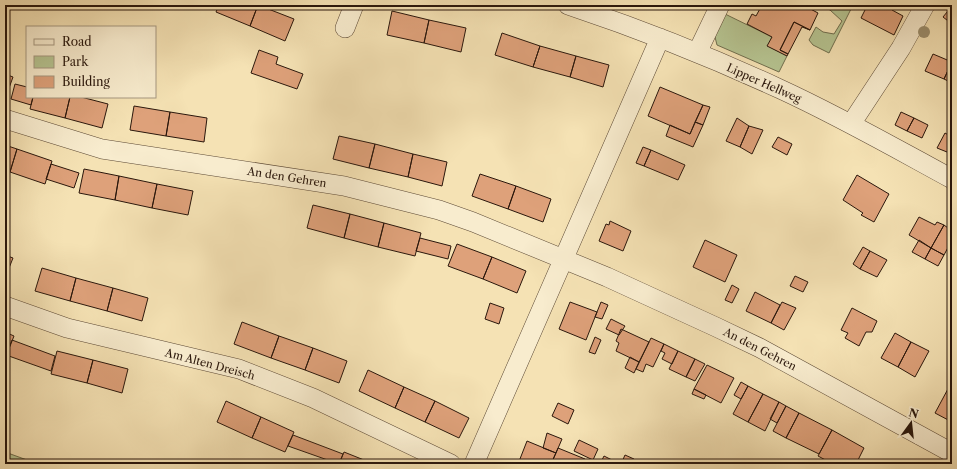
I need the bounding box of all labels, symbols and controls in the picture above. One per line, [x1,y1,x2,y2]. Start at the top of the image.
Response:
legend [26,26,156,98]
text: Road [62,34,92,49]
text: Park [62,54,89,69]
street label: Lipper Hellweg [725,60,804,106]
text: Building [62,74,110,89]
street label: An den Gehren [245,164,328,190]
street label: An den Gehren [720,324,799,373]
street label: Am Alten Dreisch [163,345,257,383]
north arrow [891,403,931,443]
text: N [907,405,920,421]

